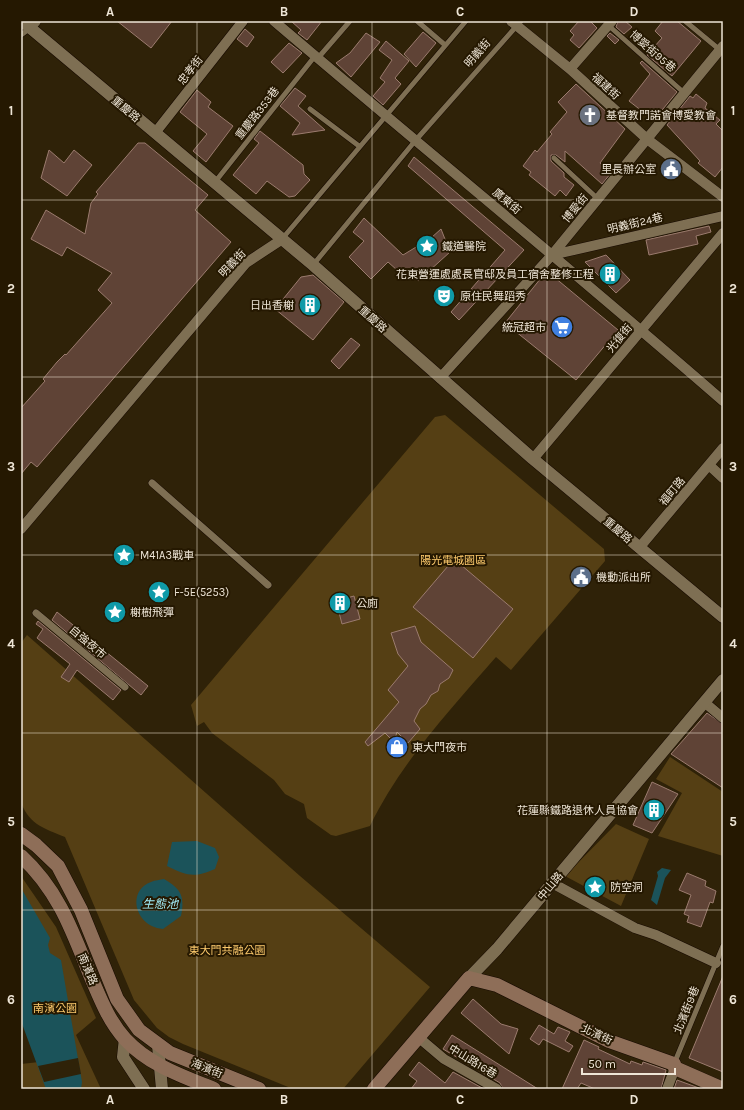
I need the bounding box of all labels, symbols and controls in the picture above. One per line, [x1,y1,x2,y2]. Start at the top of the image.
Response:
text: A [106,4,114,19]
text: B [280,4,288,19]
text: C [456,4,464,19]
text: D [630,4,639,19]
street label: 博愛街95巷 [627,28,678,75]
street label: 明義街 [462,37,493,70]
street label: 忠孝街 [175,53,206,87]
street label: 福建街 [589,71,622,102]
street label: 重慶路353巷 [233,84,282,142]
street label: 重慶路 [109,94,142,125]
church icon: 基督教門諾會博愛教會 [577,102,603,128]
text: 1 [9,103,13,118]
text: 1 [731,103,735,118]
place label: 基督教門諾會博愛教會 [606,109,716,122]
public building icon: 里長辦公室 [658,156,684,182]
place label: 里長辦公室 [601,163,656,176]
street label: 廣東街 [490,186,523,217]
street label: 博愛街 [560,192,591,225]
street label: 明義街24巷 [606,211,664,236]
place icon: 鐵道醫院 [414,233,440,259]
place label: 鐵道醫院 [442,240,486,253]
street label: 明義街 [216,247,248,280]
building icon: 花東營運處處長官邸及員工宿舍整修工程 [597,261,623,287]
place label: 花東營運處處長官邸及員工宿舍整修工程 [396,268,594,281]
text: 2 [7,281,15,296]
text: 2 [729,281,737,296]
theatre icon: 原住民舞蹈秀 [431,283,457,309]
place label: 原住民舞蹈秀 [460,290,526,303]
building icon: 日出香榭 [297,292,323,318]
place label: 日出香榭 [250,299,294,312]
street label: 重慶路 [356,304,389,335]
supermarket icon: 統冠超市 [549,314,575,340]
place label: 統冠超市 [502,321,546,334]
street label: 光復街 [604,322,635,355]
text: 3 [7,459,15,474]
text: 3 [729,459,737,474]
street label: 福町路 [657,475,688,508]
street label: 重慶路 [601,515,634,546]
place icon: M41A3戰車 [111,542,137,568]
place label: M41A3戰車 [140,549,194,562]
park label: 陽光電城園區 [420,554,486,567]
public building icon: 機動派出所 [568,564,594,590]
place label: 機動派出所 [596,571,651,584]
place icon: F-5E(5253) [146,579,172,605]
place label: F-5E(5253) [174,586,229,599]
building icon: 公廁 [327,590,353,616]
place label: 公廁 [356,597,378,610]
place icon: 榭樹飛彈 [102,599,128,625]
place label: 榭樹飛彈 [130,606,174,619]
street label: 自強夜市 [67,623,109,662]
text: 4 [7,636,15,651]
text: 4 [729,636,737,651]
shop icon: 東大門夜市 [384,734,410,760]
place label: 東大門夜市 [412,741,467,754]
building icon: 花蓮縣鐵路退休人員協會 [641,797,667,823]
place label: 花蓮縣鐵路退休人員協會 [517,804,638,817]
text: 5 [7,814,15,829]
text: 5 [729,814,737,829]
street label: 中山路 [535,870,566,903]
place icon: 防空洞 [582,874,608,900]
place label: 防空洞 [610,881,643,894]
water label: 生態池 [142,897,180,911]
park label: 東大門共融公園 [189,944,266,957]
street label: 南濱路 [75,951,100,987]
street label: 北濱街9巷 [671,984,702,1036]
text: 6 [7,992,15,1007]
text: 6 [729,992,737,1007]
park label: 南濱公園 [33,1002,77,1015]
street label: 北濱街 [579,1022,614,1047]
street label: 中山路16巷 [446,1042,499,1081]
scale bar [582,1050,675,1076]
street label: 海濱街 [189,1056,225,1081]
text: 50 m [588,1057,616,1071]
text: A [106,1092,114,1107]
text: B [280,1092,288,1107]
text: C [456,1092,464,1107]
text: D [630,1092,639,1107]

